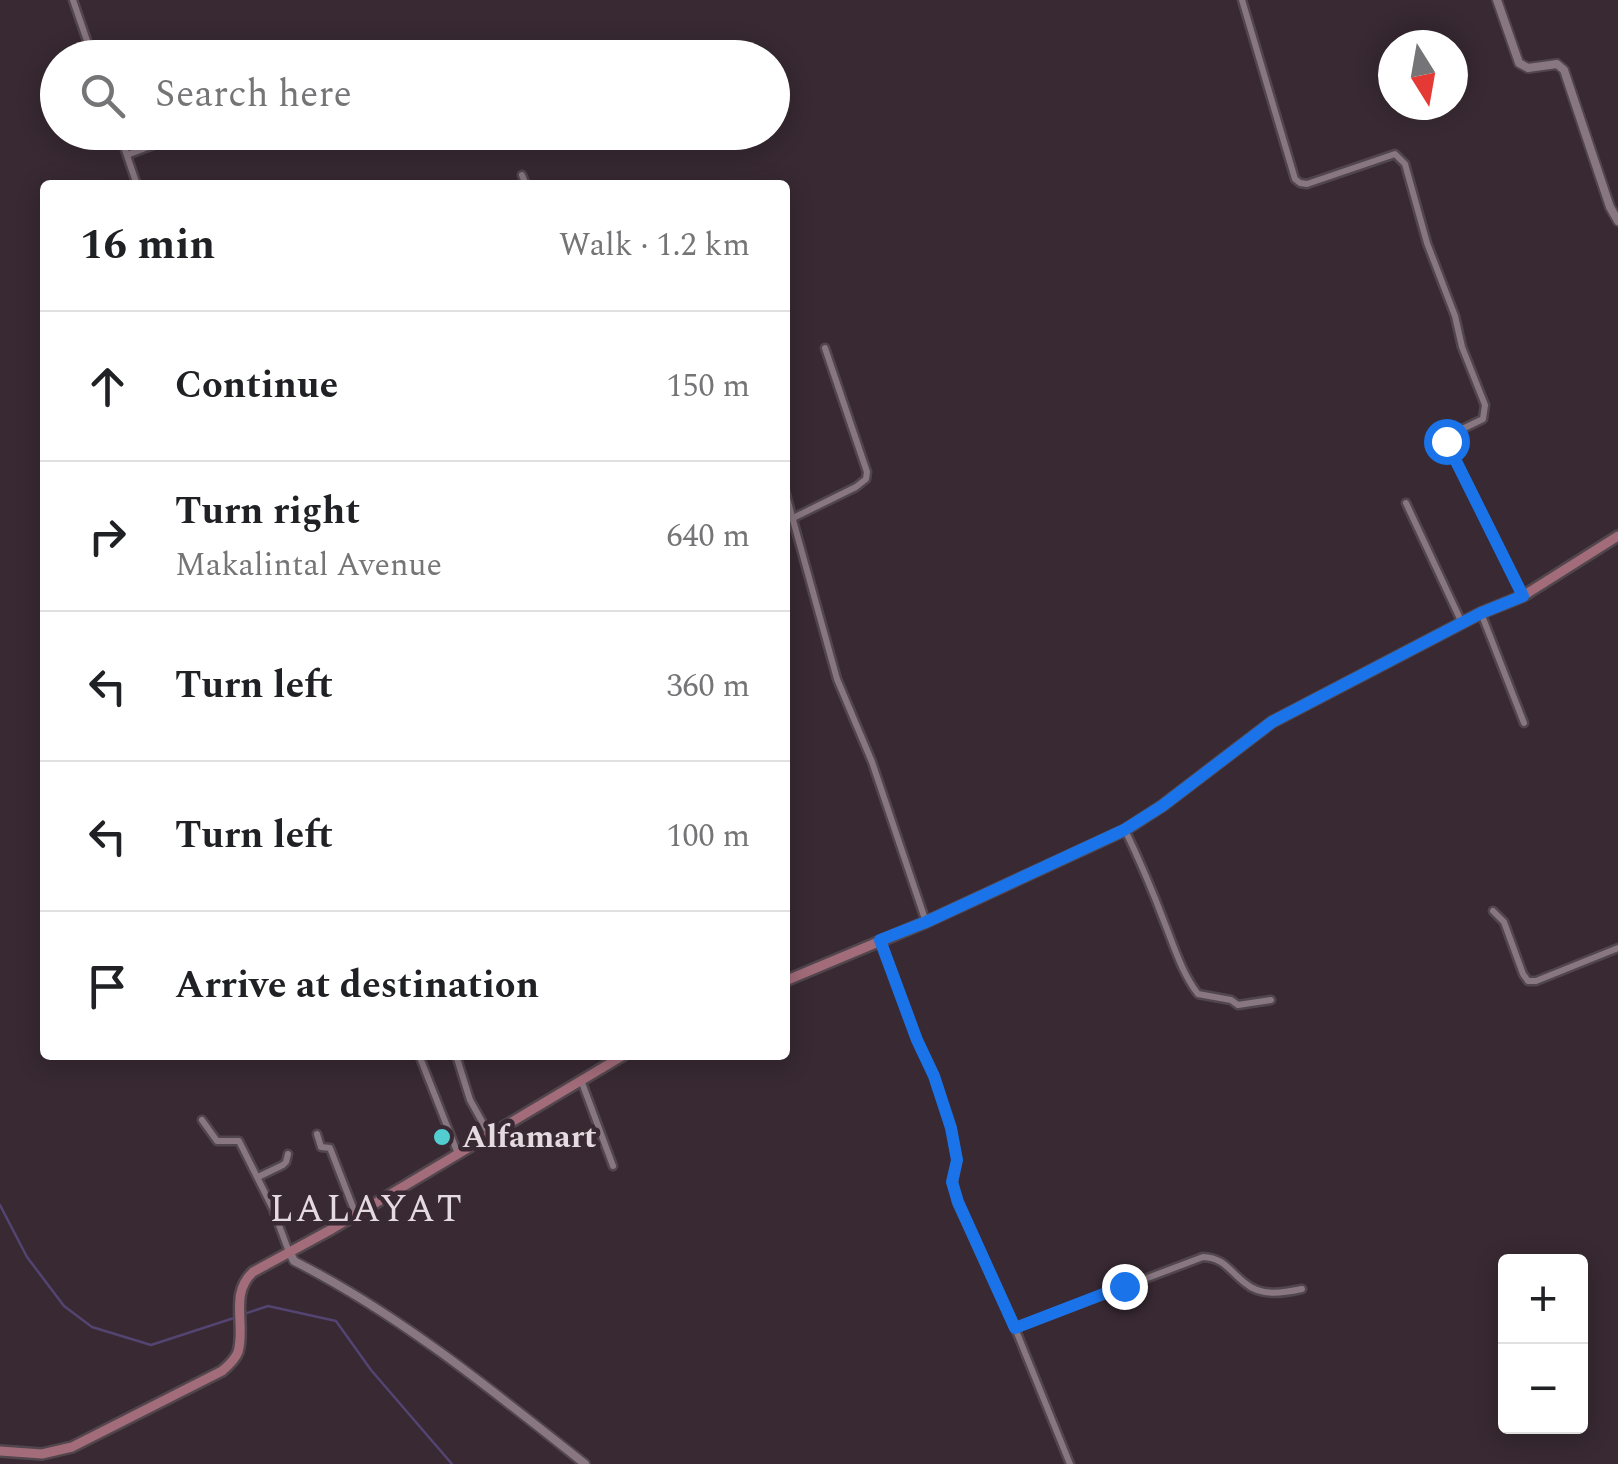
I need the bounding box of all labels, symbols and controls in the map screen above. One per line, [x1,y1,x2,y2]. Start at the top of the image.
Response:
north arrow [1378,30,1468,120]
search box [40,40,790,150]
text: Search here [155,66,352,124]
icon: search [75,68,130,123]
text: 16 min [80,214,215,277]
text: Walk · 1.2 km [559,221,750,270]
text: Continue [175,357,338,415]
icon: ahead [80,359,135,414]
text: 150 m [666,362,750,411]
route start [1424,419,1470,465]
text: Turn right [175,483,360,541]
icon: right [80,509,135,564]
text: 640 m [666,512,750,561]
text: Makalintal Avenue [175,541,442,590]
text: Turn left [175,657,333,715]
icon: left [80,659,135,714]
text: 360 m [666,662,750,711]
text: Turn left [175,807,333,865]
icon: left [80,809,135,864]
text: 100 m [666,812,750,861]
text: Arrive at destination [175,957,539,1015]
icon: arrive [80,959,135,1014]
place label: Alfamart [462,1113,597,1162]
marker: Alfamart [431,1126,453,1148]
district label: LALAYAT [269,1181,465,1239]
map controls [1498,1254,1588,1434]
button: + [1498,1254,1588,1344]
route end [1102,1264,1148,1310]
button: − [1498,1344,1588,1434]

